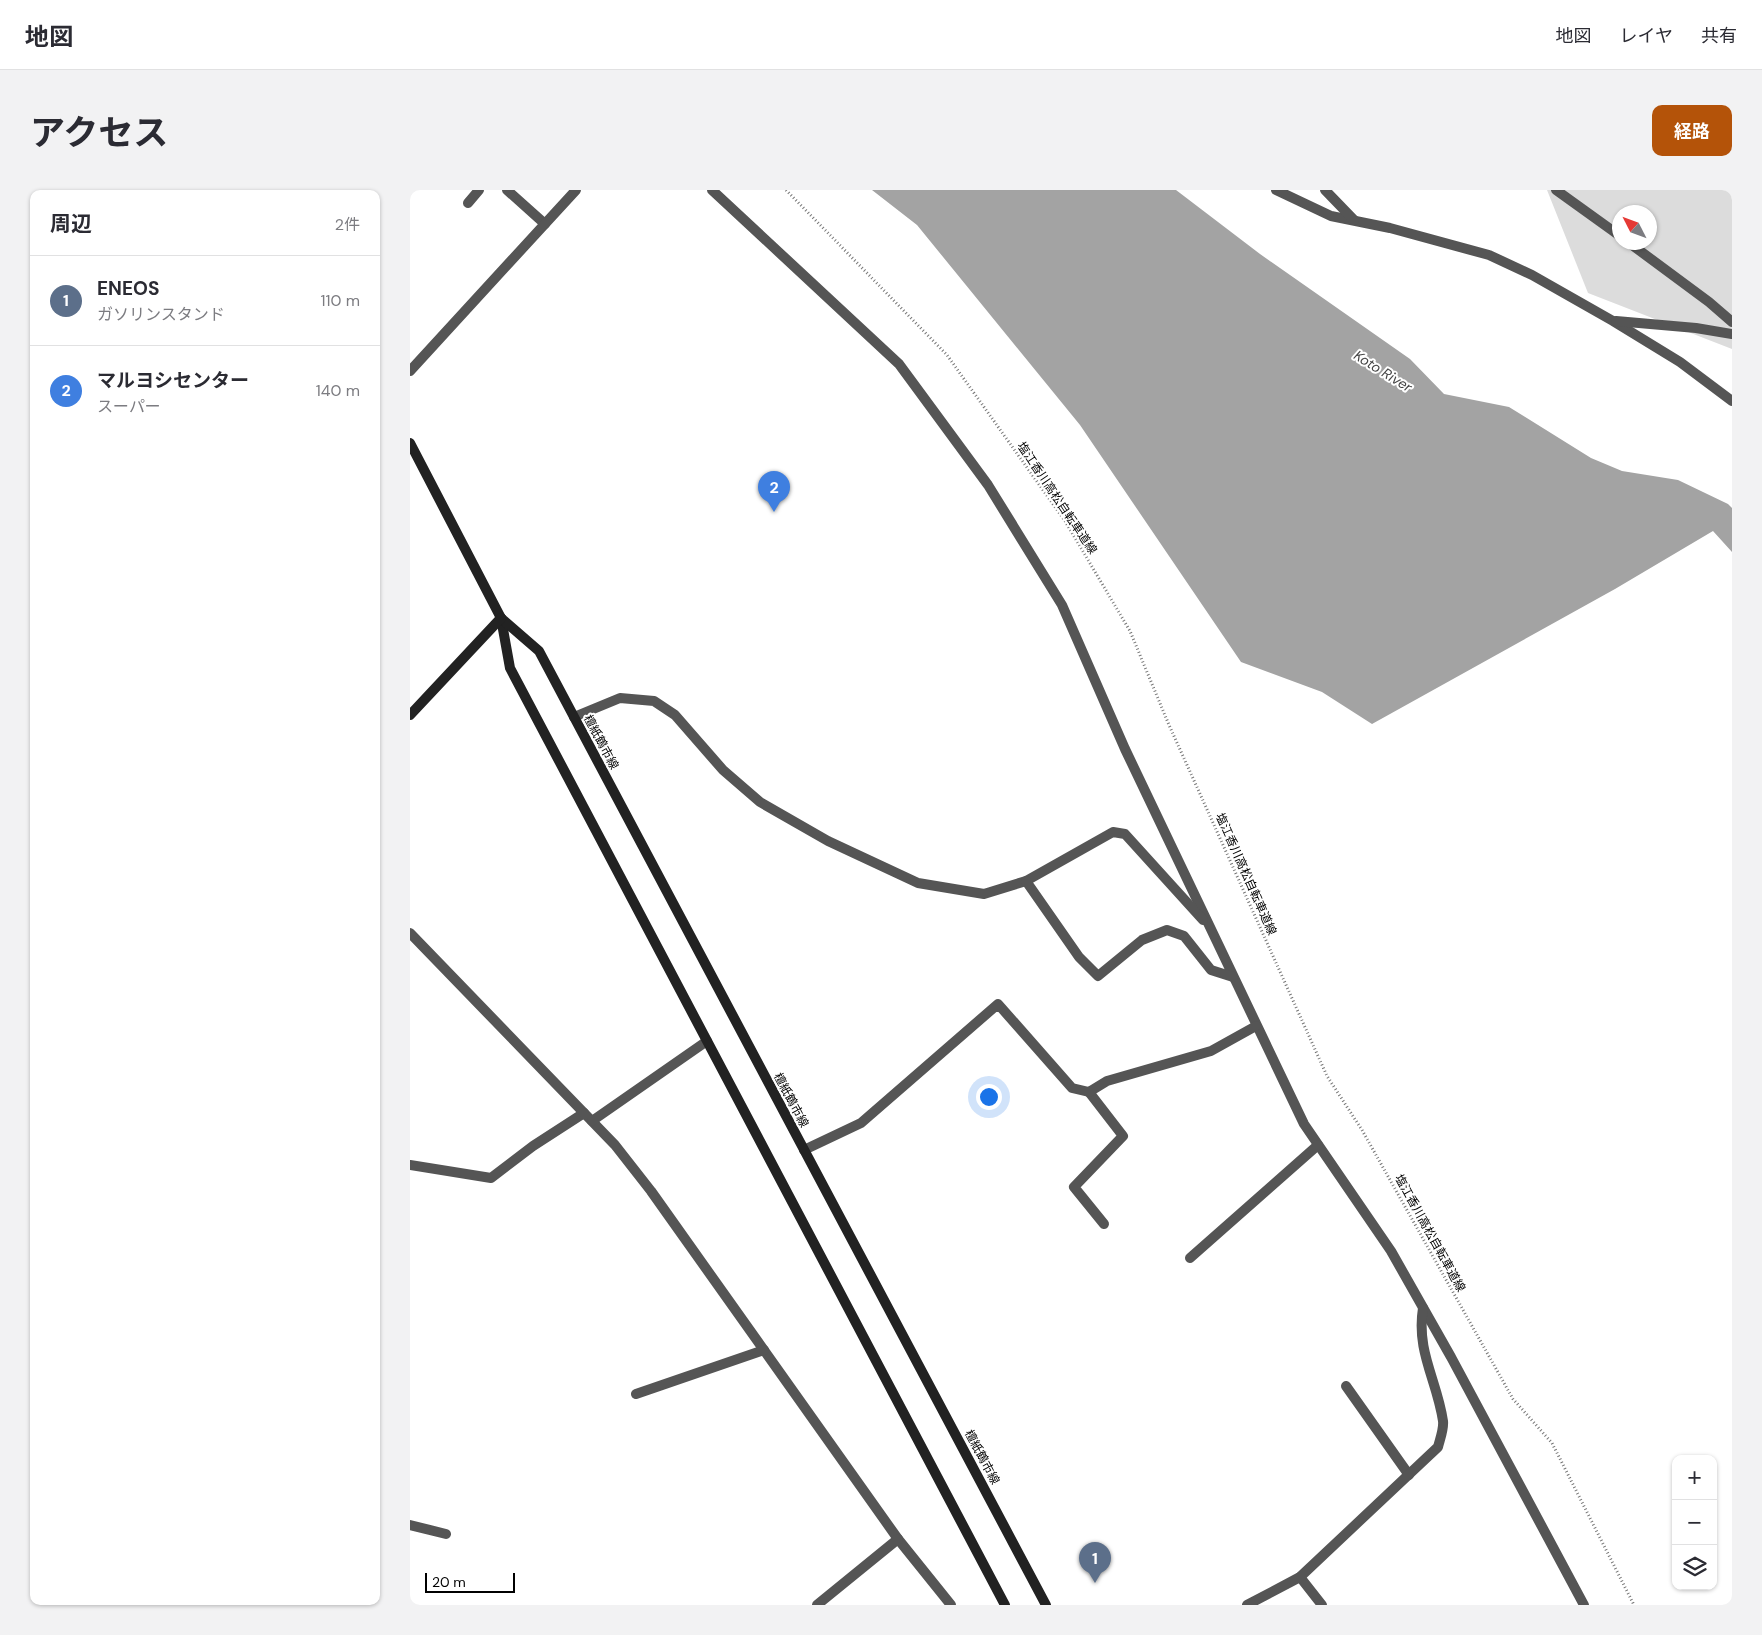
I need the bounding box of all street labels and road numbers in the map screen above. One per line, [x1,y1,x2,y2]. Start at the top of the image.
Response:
street label: 塩江香川高松自転車道線 [1013,439,1101,557]
street label: 檀紙鶴市線 [580,712,622,772]
street label: 塩江香川高松自転車道線 [1212,810,1280,938]
street label: 檀紙鶴市線 [770,1070,812,1130]
street label: 塩江香川高松自転車道線 [1391,1171,1469,1295]
street label: 檀紙鶴市線 [961,1427,1003,1487]

